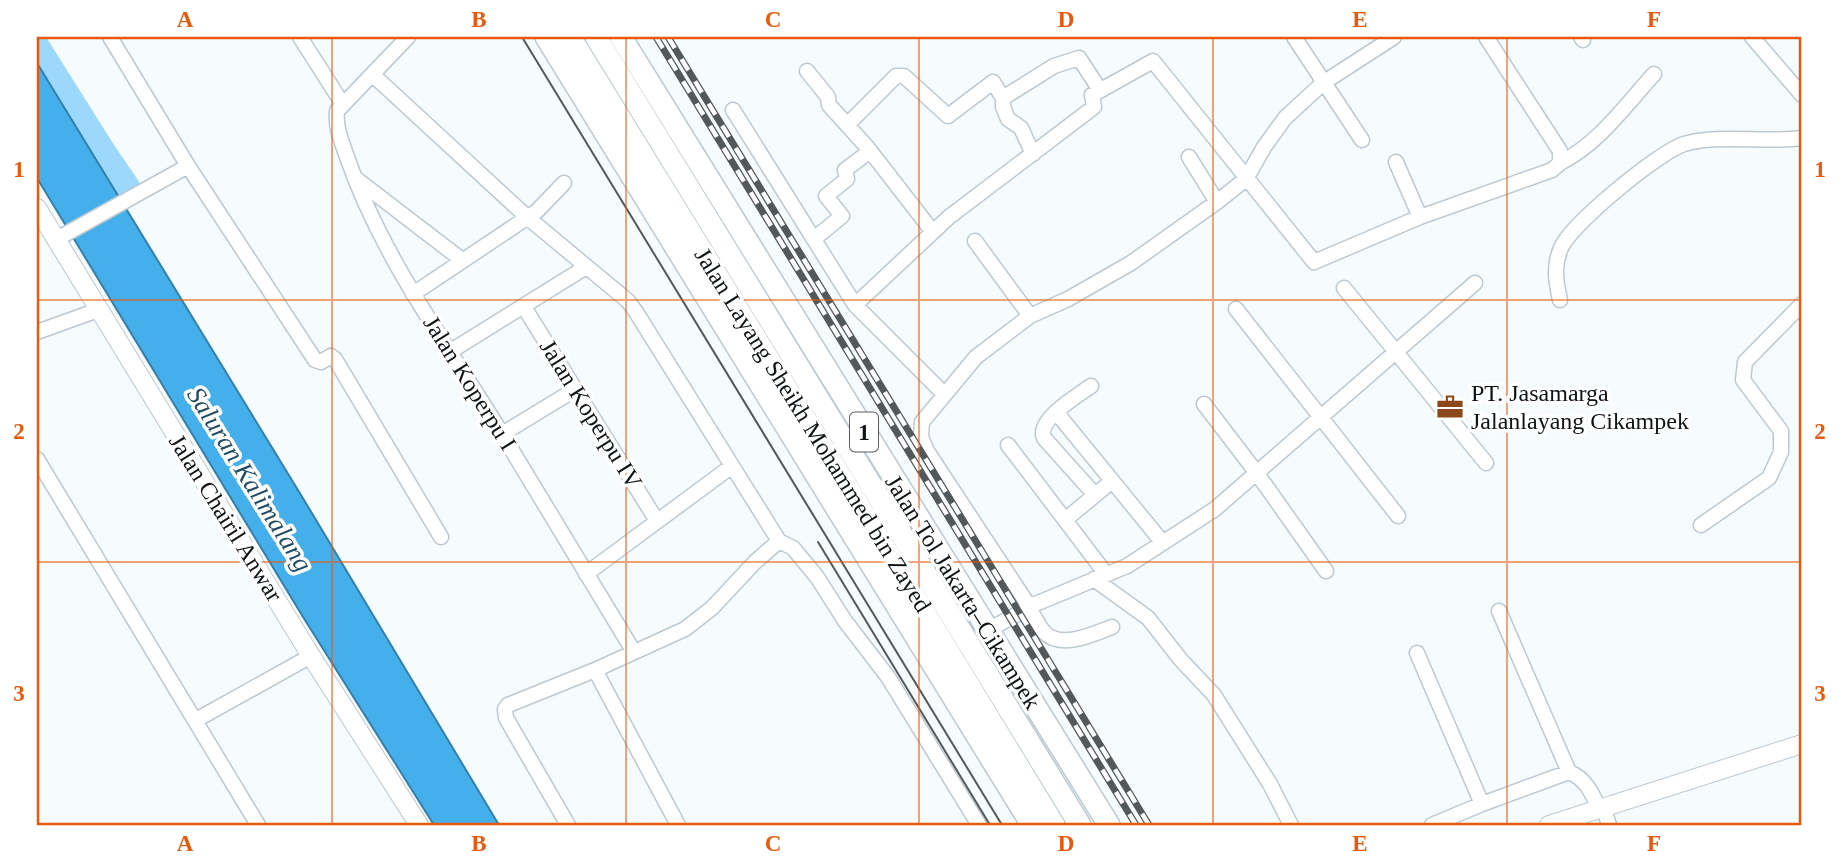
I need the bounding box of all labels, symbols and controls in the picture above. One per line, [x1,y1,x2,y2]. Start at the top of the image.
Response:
text: A [177,7,194,32]
text: B [471,7,487,32]
text: C [765,7,781,32]
text: D [1058,7,1074,32]
text: E [1352,7,1368,32]
text: F [1647,7,1661,32]
text: 1 [13,157,25,182]
text: 1 [1814,157,1826,182]
street label: Jalan Layang Sheikh Mohammed bin Zayed [689,243,937,617]
street label: Jalan Koperpu I [418,311,522,455]
street label: Jalan Koperpu IV [535,335,648,494]
place label: PT. Jasamarga Jalanlayang Cikampek [1471,380,1689,434]
water label: Saluran Kalimalang [181,382,318,577]
office icon: PT. Jasamarga Jalanlayang Cikampek [1435,392,1465,422]
road number: 1 [850,412,878,452]
text: 2 [13,419,25,444]
text: 2 [1814,419,1826,444]
street label: Jalan Chairil Anwar [164,430,288,606]
street label: Jalan Tol Jakarta–Cikampek [880,470,1046,714]
text: 3 [13,681,25,706]
text: 3 [1814,681,1826,706]
text: A [177,831,194,856]
text: B [471,831,487,856]
text: C [765,831,781,856]
text: D [1058,831,1074,856]
text: E [1352,831,1368,856]
text: F [1647,831,1661,856]

